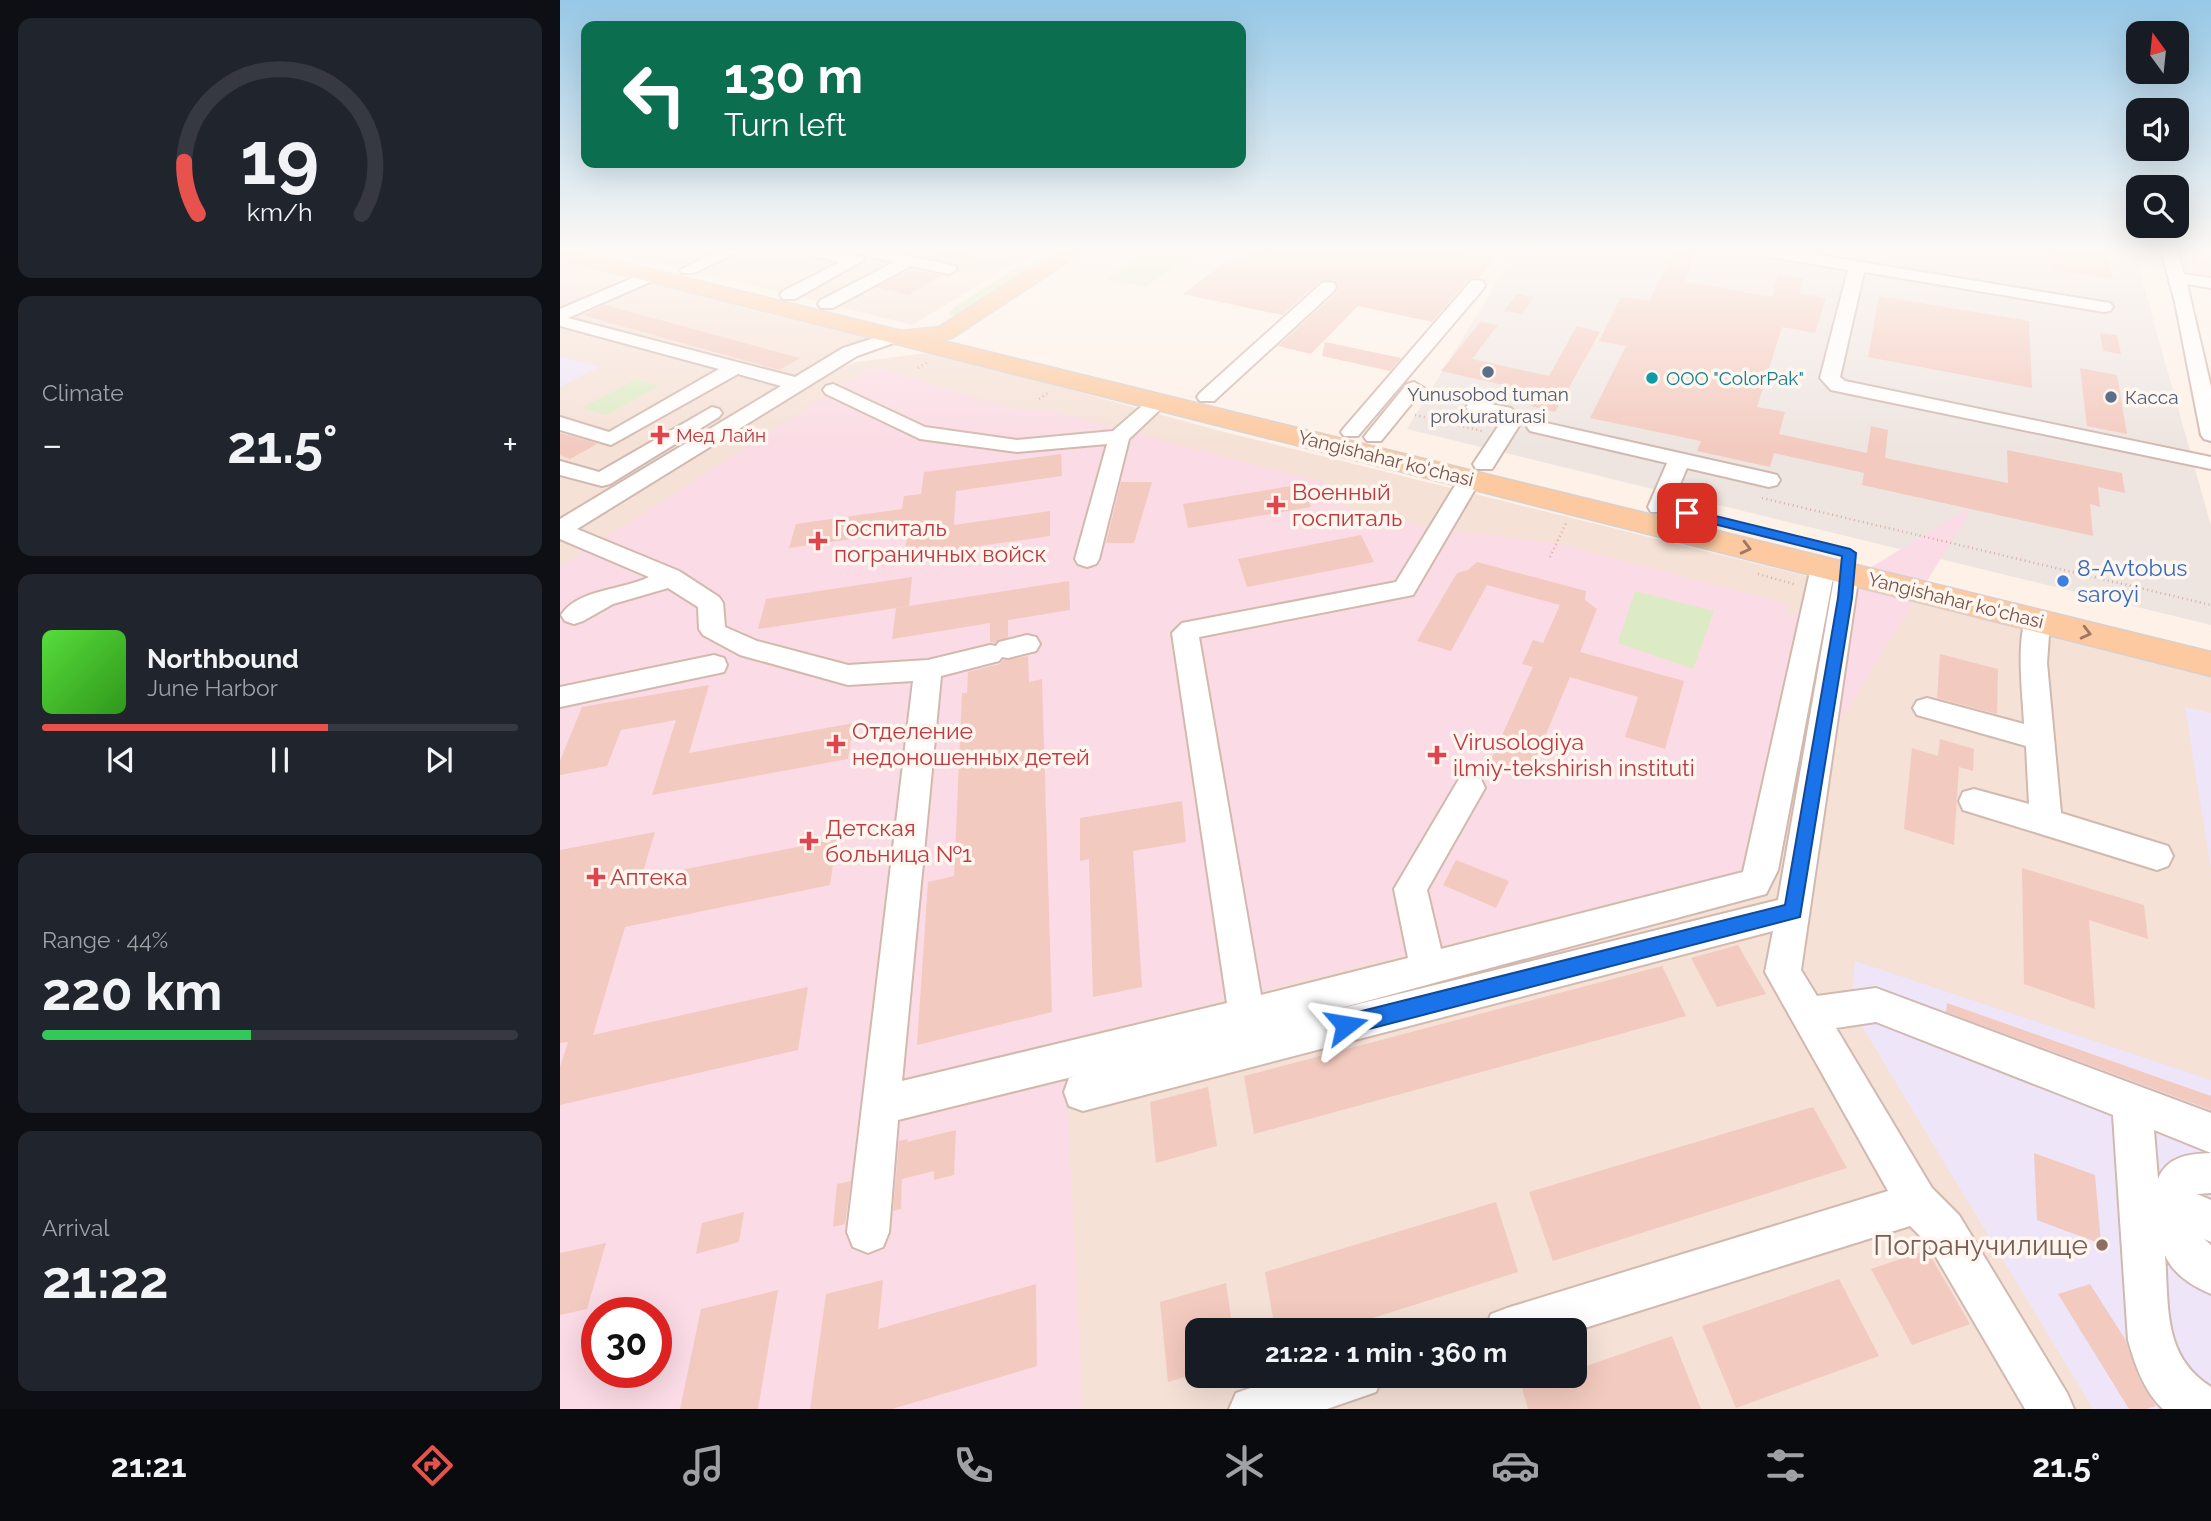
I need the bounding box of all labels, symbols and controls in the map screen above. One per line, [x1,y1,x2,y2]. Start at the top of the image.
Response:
north arrow [2126,21,2189,84]
map controls [2126,21,2189,238]
text: 130 m [724,47,863,104]
icon: left [609,49,700,140]
button: sound [2126,98,2189,161]
text: Turn left [724,106,846,143]
text: 19 [241,116,319,201]
button: search [2126,175,2189,238]
text: km/h [247,197,313,227]
marker: Yunusobod tuman prokuraturasi [1480,364,1496,380]
place label: OOO "ColorPak" [1666,367,1804,389]
marker: OOO "ColorPak" [1644,370,1660,386]
text: Climate [42,379,124,406]
place label: Yunusobod tuman prokuraturasi [1407,383,1569,427]
place label: Касса [2125,386,2179,408]
marker: Касса [2103,389,2119,405]
text: 21.5° [227,414,338,475]
text: − [42,422,62,467]
text: + [502,422,518,467]
place label: Мед Лайн [676,424,766,446]
marker: Мед Лайн [650,425,670,445]
street label: Yangishahar ko‘chasi [1296,426,1476,490]
place label: Военный госпиталь [1292,478,1402,531]
pin [1657,483,1717,543]
icon: arrive [1668,494,1706,532]
marker: Военный госпиталь [1266,495,1286,515]
place label: Госпиталь пограничных войск [834,514,1046,567]
marker: Госпиталь пограничных войск [808,531,828,551]
one-way arrow [1740,540,1752,554]
place label: 8-Avtobus saroyi [2077,554,2187,607]
street label: Yangishahar ko‘chasi [1866,568,2046,632]
marker: 8-Avtobus saroyi [2055,573,2071,589]
one-way arrow [2080,625,2092,639]
text: Northbound [147,644,299,674]
text: June Harbor [147,674,278,701]
place label: Отделение недоношенных детей [852,717,1090,770]
place label: Virusologiya ilmiy-tekshirish instituti [1453,728,1695,781]
marker: Отделение недоношенных детей [826,734,846,754]
icon: previous [102,741,140,779]
icon: pause [261,741,299,779]
icon: next [420,741,458,779]
marker: Virusologiya ilmiy-tekshirish instituti [1427,745,1447,765]
place label: Детская больница №1 [825,814,972,867]
marker: Детская больница №1 [799,831,819,851]
place label: Аптека [610,863,688,890]
marker: Аптека [588,869,604,885]
text: Range · 44% [42,926,168,953]
text: 220 km [42,961,223,1022]
position arrow [1309,988,1383,1062]
text: Arrival [42,1214,109,1241]
place label: Погранучилище [1873,1229,2088,1262]
marker: Погранучилище [2094,1237,2110,1253]
text: 21:22 [42,1249,169,1310]
speed limit sign: 30 [581,1297,672,1388]
text: 21:22 · 1 min · 360 m [1265,1338,1507,1368]
icon: directions [408,1441,457,1490]
icon: music [679,1441,728,1490]
icon: phone [949,1441,998,1490]
icon: climate [1220,1441,1269,1490]
icon: car [1491,1441,1540,1490]
icon: filters [1761,1441,1810,1490]
text: 21:21 [111,1447,186,1484]
text: 21.5° [2032,1447,2100,1484]

